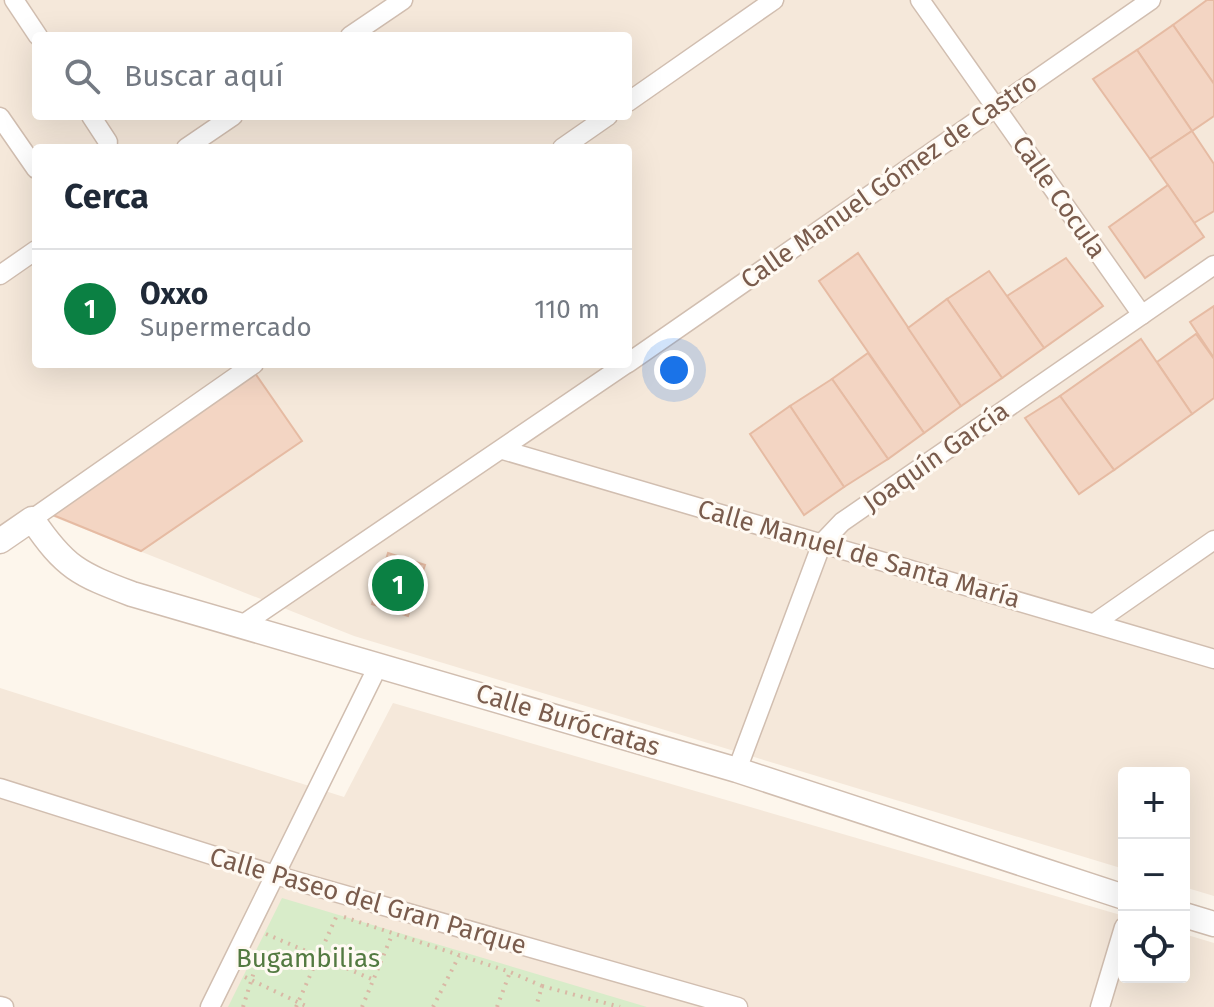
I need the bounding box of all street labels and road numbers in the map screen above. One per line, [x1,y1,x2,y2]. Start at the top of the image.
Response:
street label: Calle Manuel Gómez de Castro [735,67,1043,295]
street label: Calle Cocula [1005,130,1113,264]
street label: Joaquín García [857,395,1015,519]
street label: Calle Manuel de Santa María [694,493,1024,615]
street label: Calle Burócratas [472,677,664,763]
street label: Calle Paseo del Gran Parque [206,841,530,961]

